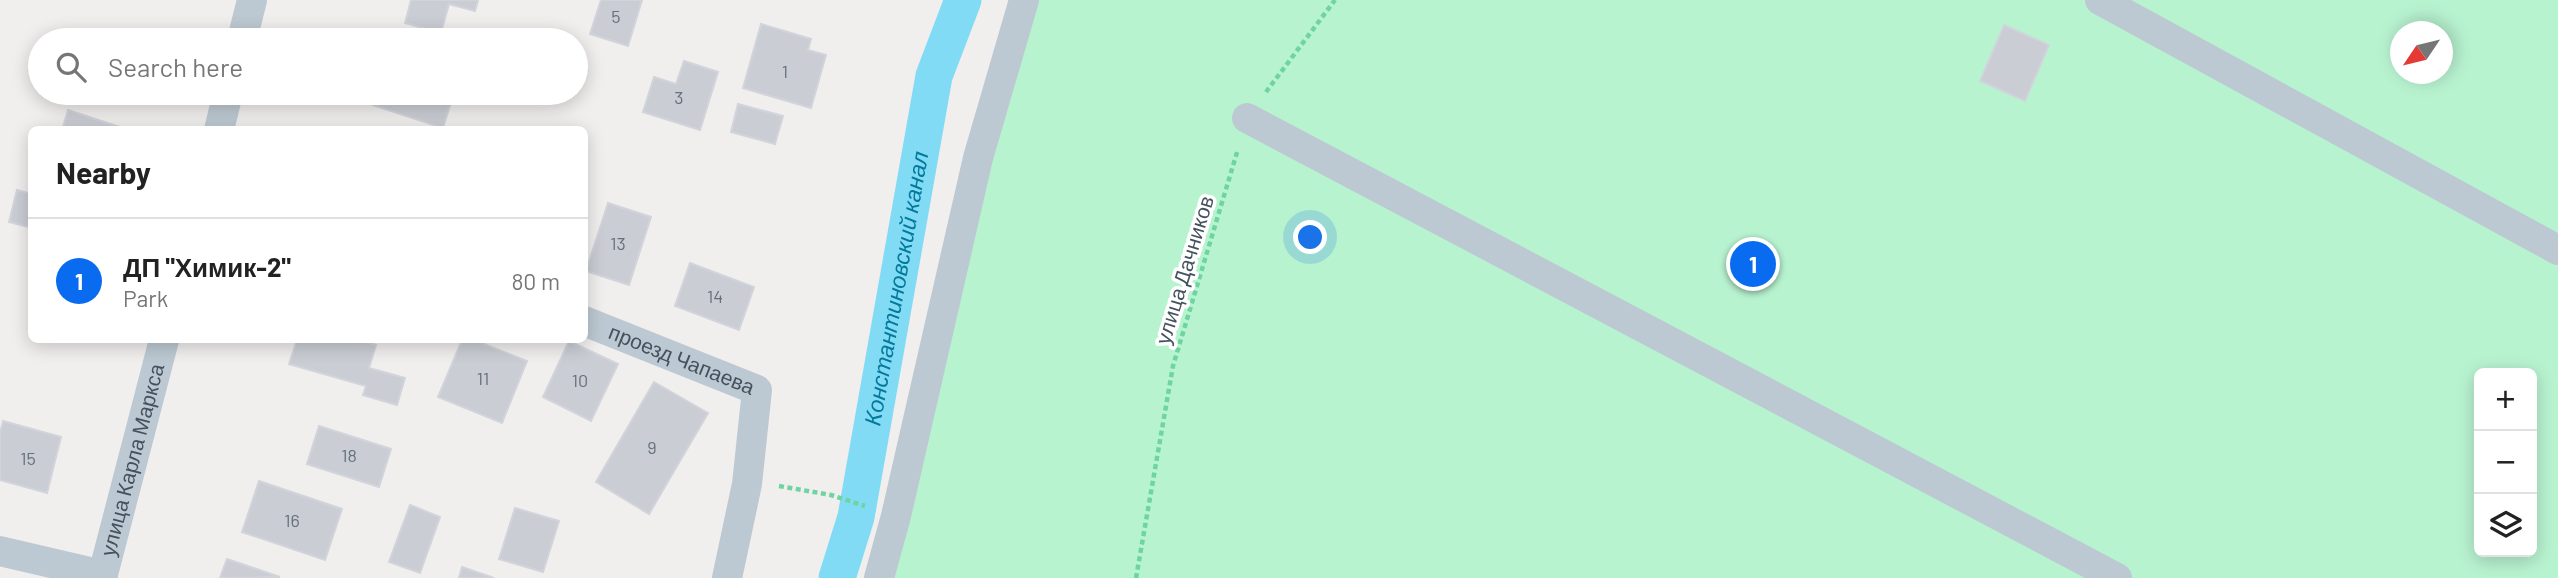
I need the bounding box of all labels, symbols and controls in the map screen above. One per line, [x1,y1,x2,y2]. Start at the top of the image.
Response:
house number: 5 [611,5,621,27]
north arrow [2390,21,2453,84]
search box [28,28,588,105]
icon: search [52,48,90,86]
text: Search here [108,51,243,82]
house number: 1 [782,60,788,82]
house number: 3 [674,86,684,108]
water label: Константиновский канал [857,149,933,428]
text: Nearby [56,154,151,190]
street label: улица Дачников [1149,192,1218,347]
your location [1293,220,1327,254]
house number: 13 [610,232,626,254]
pin: 1 [1730,238,1776,290]
text: ДП "Химик-2" [123,251,291,282]
text: 1 [75,267,83,295]
text: 80 m [511,267,560,295]
text: Park [123,284,168,312]
house number: 14 [707,285,723,307]
street label: проезд Чапаева [606,318,759,399]
street label: улица Карла Маркса [94,360,168,558]
house number: 11 [477,367,489,389]
map controls [2474,368,2537,557]
button: + [2474,368,2537,431]
house number: 10 [572,369,588,391]
button: − [2474,431,2537,494]
house number: 9 [647,436,657,458]
house number: 18 [341,444,357,466]
house number: 15 [20,447,36,469]
button: layers [2474,494,2537,557]
house number: 16 [284,509,300,531]

